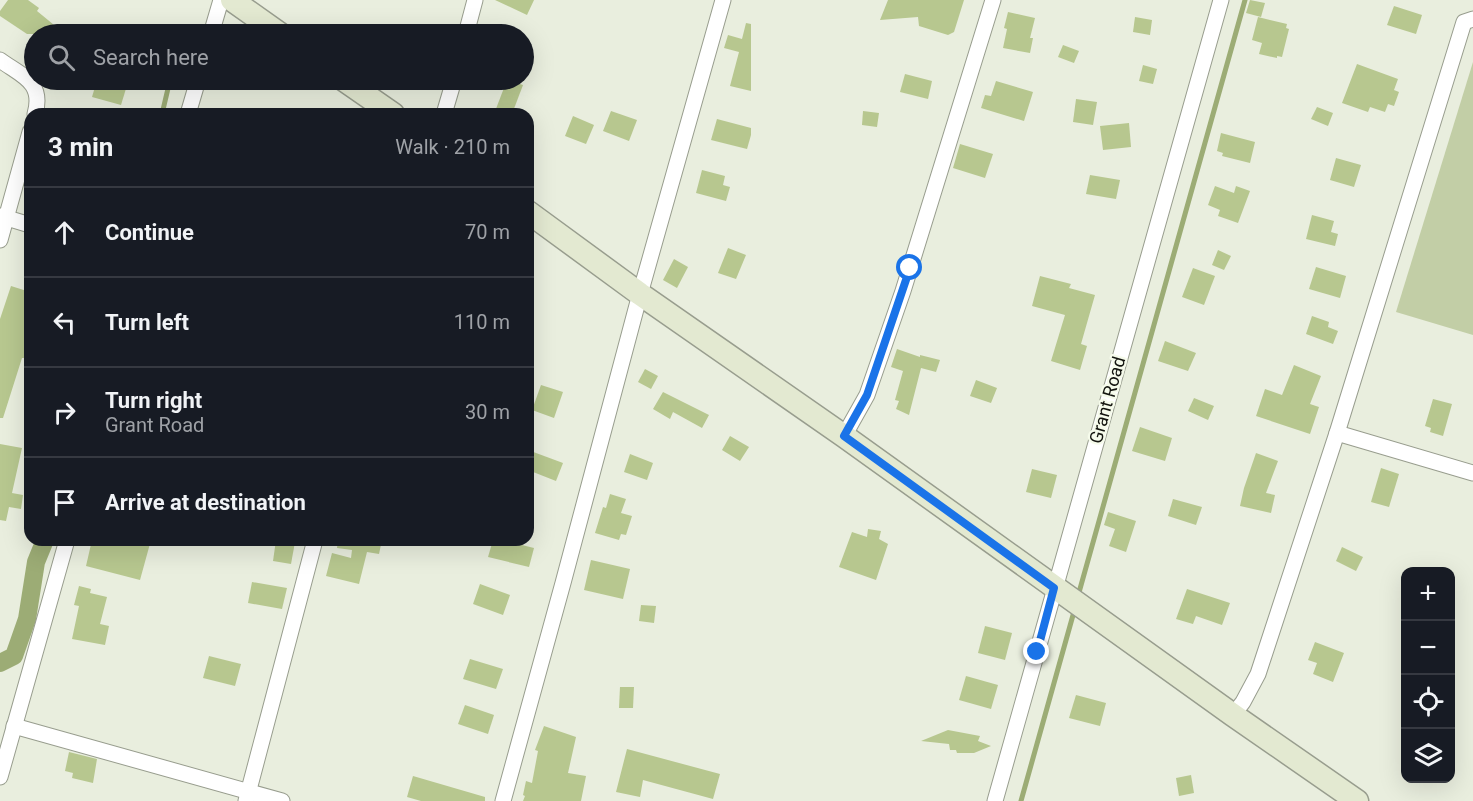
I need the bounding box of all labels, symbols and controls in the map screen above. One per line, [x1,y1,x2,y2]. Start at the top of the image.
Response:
search box [24,24,534,90]
icon: search [45,41,78,74]
text: Search here [93,45,209,70]
text: 3 min [48,132,113,162]
text: Walk · 210 m [395,135,510,159]
icon: ahead [48,216,81,249]
text: Continue [105,220,194,245]
text: 70 m [465,220,510,244]
route start [896,254,922,280]
icon: left [48,306,81,339]
text: Turn left [105,310,189,335]
text: 110 m [454,310,510,334]
street label: Grant Road [1085,354,1129,446]
text: Turn right [105,388,202,413]
icon: right [48,396,81,429]
text: 30 m [465,400,510,424]
text: Grant Road [105,413,204,437]
icon: arrive [48,486,81,519]
text: Arrive at destination [105,490,306,515]
map controls [1401,567,1455,783]
button: + [1401,567,1455,621]
button: − [1401,621,1455,675]
route end [1023,638,1049,664]
button: locate [1401,675,1455,729]
button: layers [1401,729,1455,783]

